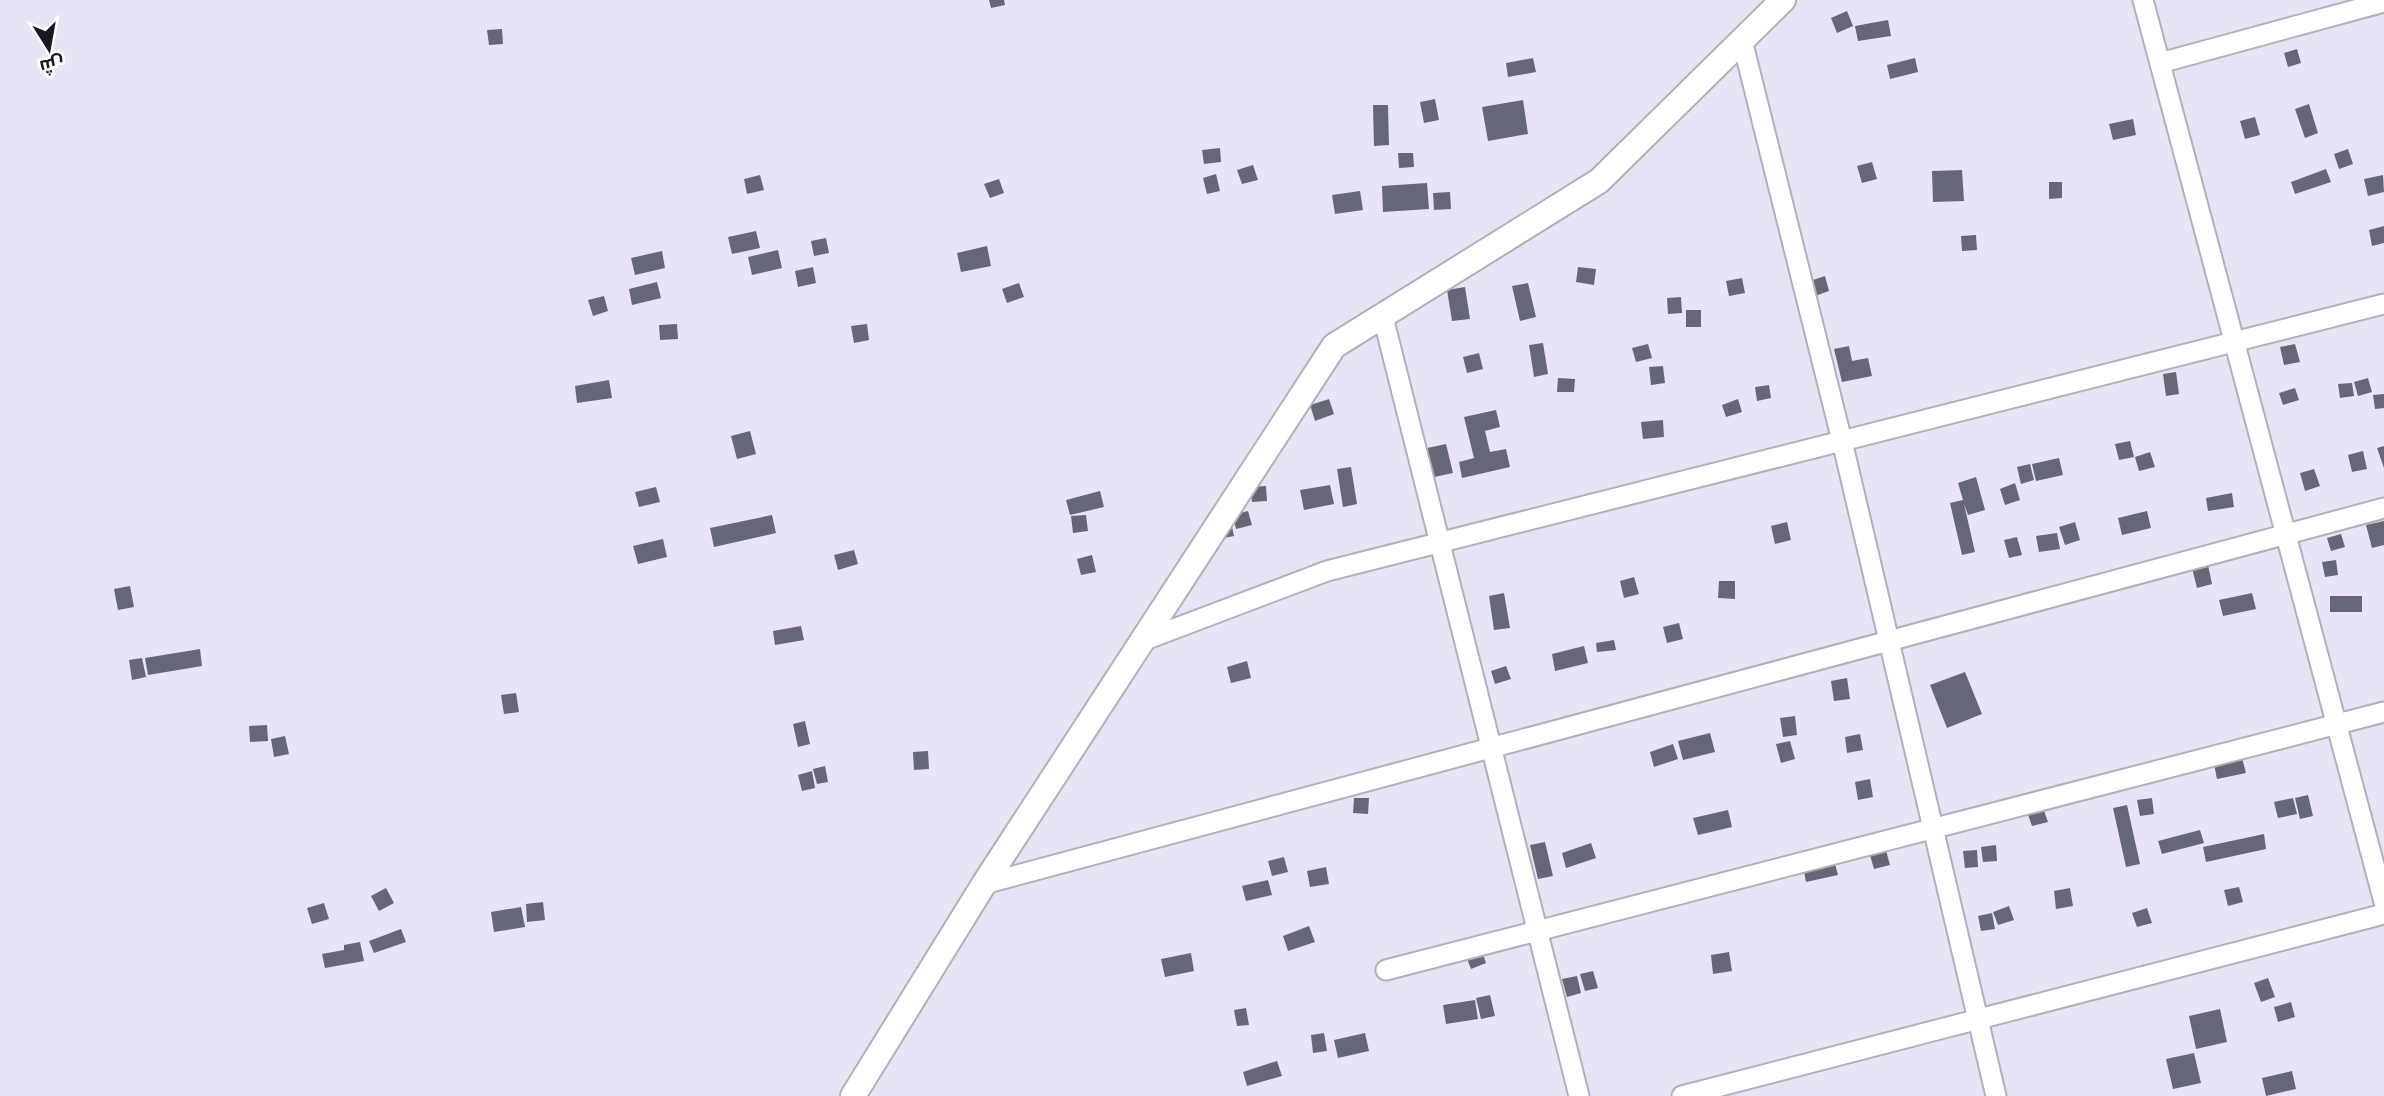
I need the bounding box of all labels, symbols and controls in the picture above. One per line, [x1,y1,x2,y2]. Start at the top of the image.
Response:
north arrow [14,14,84,84]
text: ش [38,51,67,80]

